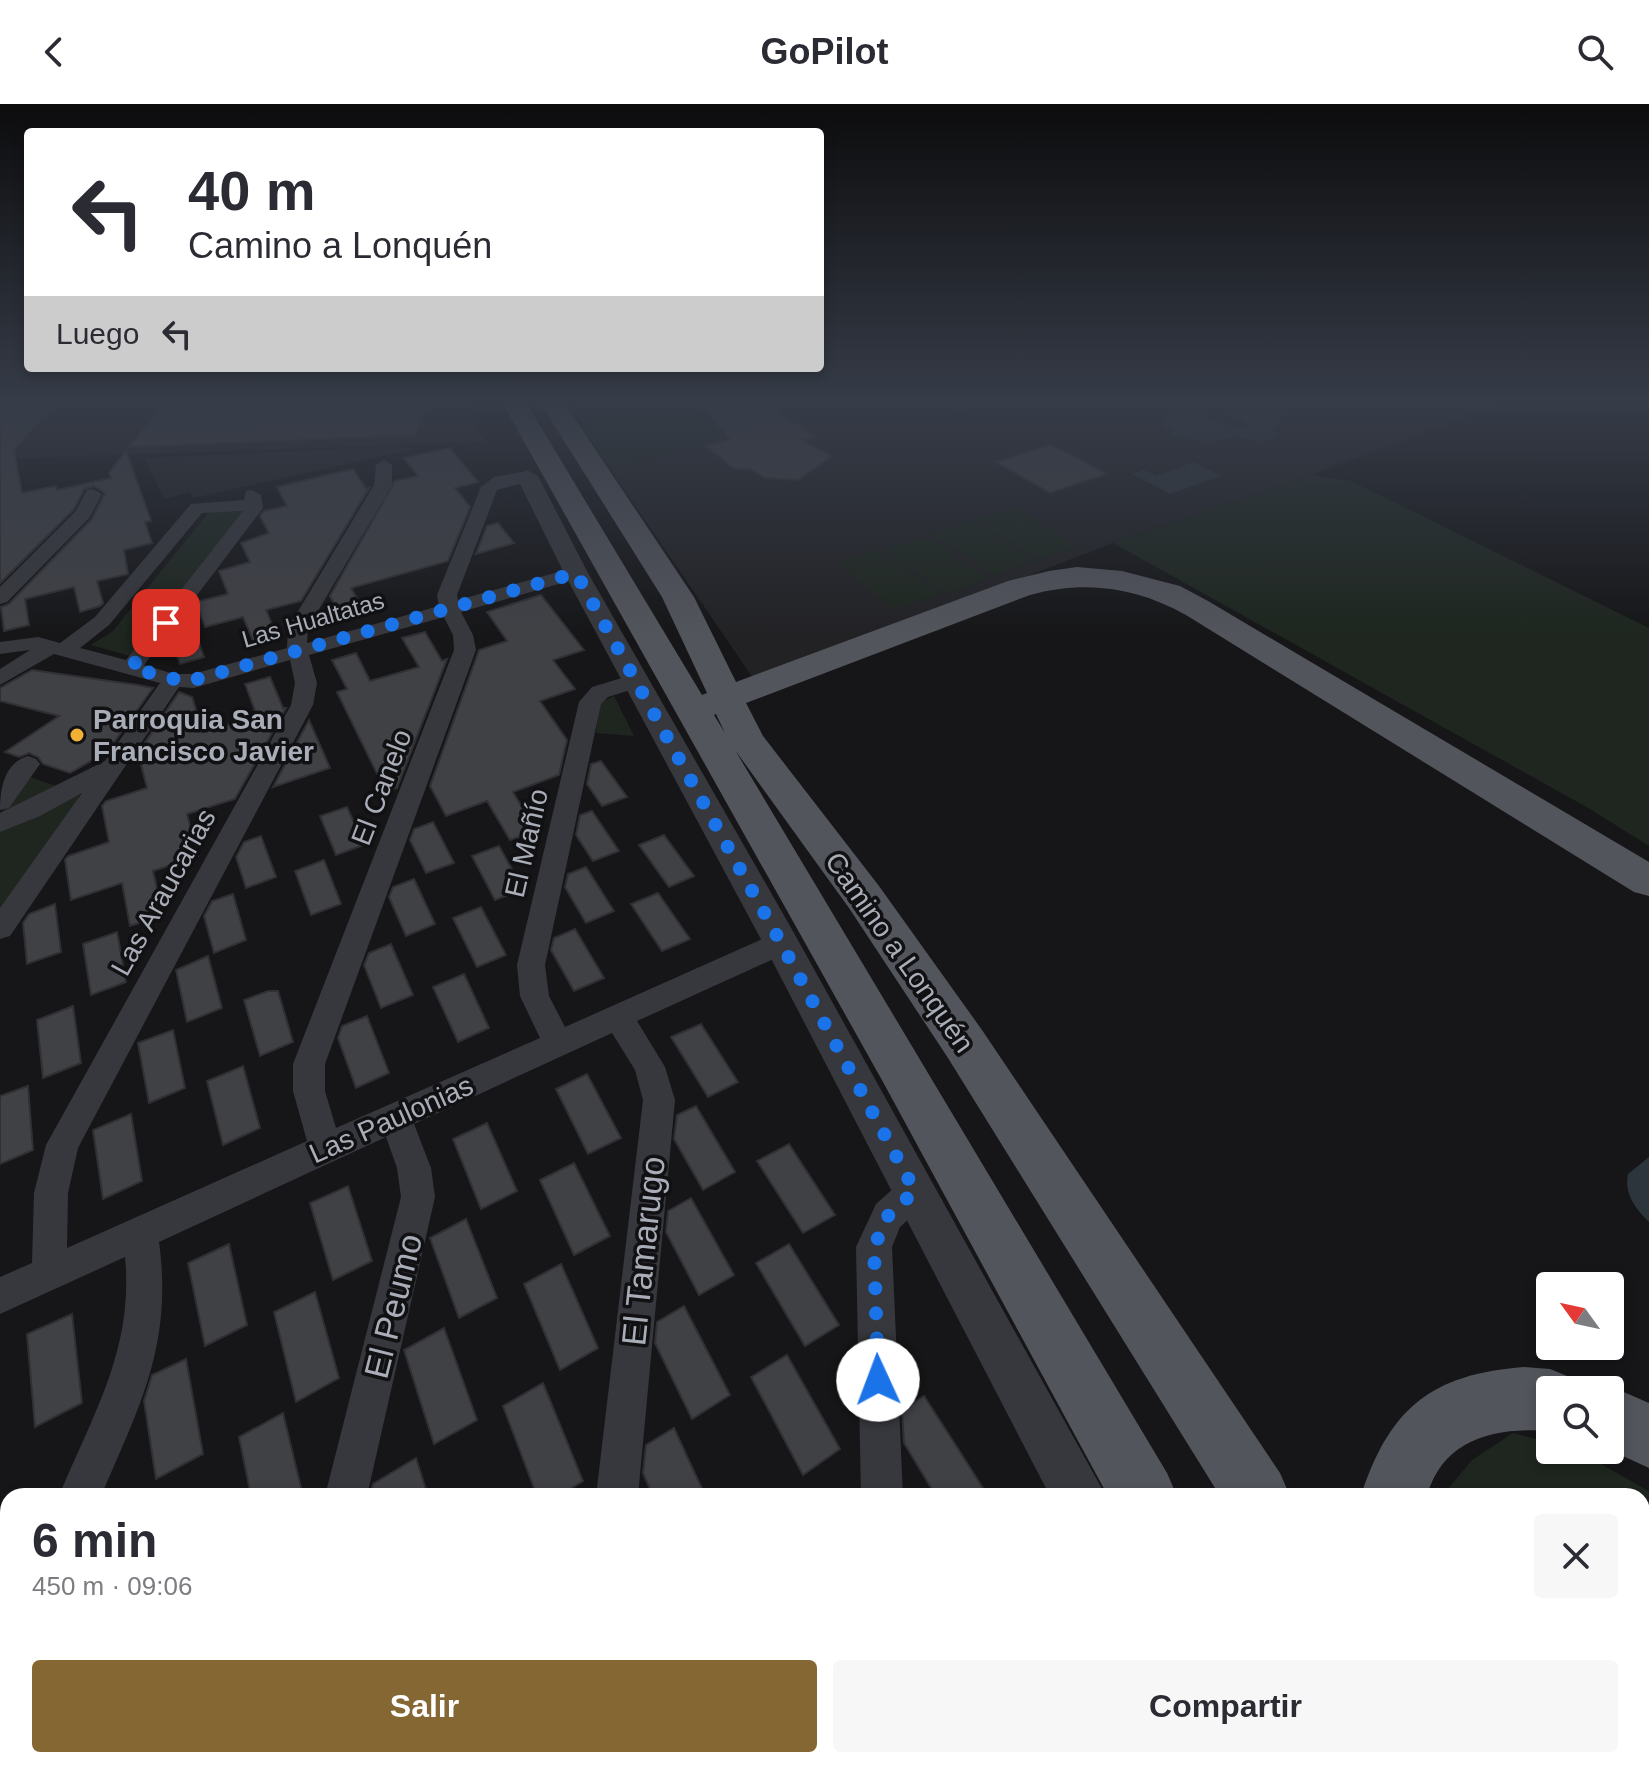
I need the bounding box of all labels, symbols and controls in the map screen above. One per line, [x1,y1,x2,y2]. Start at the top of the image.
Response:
icon: back [32,30,76,74]
icon: search [1573,30,1617,74]
text: GoPilot [761,31,889,72]
text: 40 m [188,159,316,222]
icon: left [56,160,160,264]
text: Camino a Lonquén [188,225,492,266]
icon: left [155,312,199,356]
text: Luego [56,317,139,350]
street label: Las Hualtatas [239,586,387,653]
pin [132,589,200,657]
icon: arrive [144,601,188,645]
place label: Parroquia San Francisco Javier [93,704,314,767]
street label: El Canelo [345,725,418,849]
marker: Parroquia San Francisco Javier [68,726,86,744]
street label: El Mañío [499,786,554,900]
street label: Las Araucarias [105,804,222,981]
street label: Camino a Lonquén [819,846,980,1058]
street label: Las Paulonias [305,1070,478,1169]
street label: El Tamarugo [614,1154,672,1348]
street label: El Peumo [357,1230,429,1382]
north arrow [1536,1272,1624,1360]
map controls [1536,1272,1624,1464]
position arrow [836,1338,920,1422]
button: search [1536,1376,1624,1464]
text: 6 min [32,1514,157,1567]
button: close [1534,1514,1618,1598]
text: 450 m · 09:06 [32,1571,192,1601]
button: Salir [32,1660,817,1752]
button: Compartir [833,1660,1618,1752]

